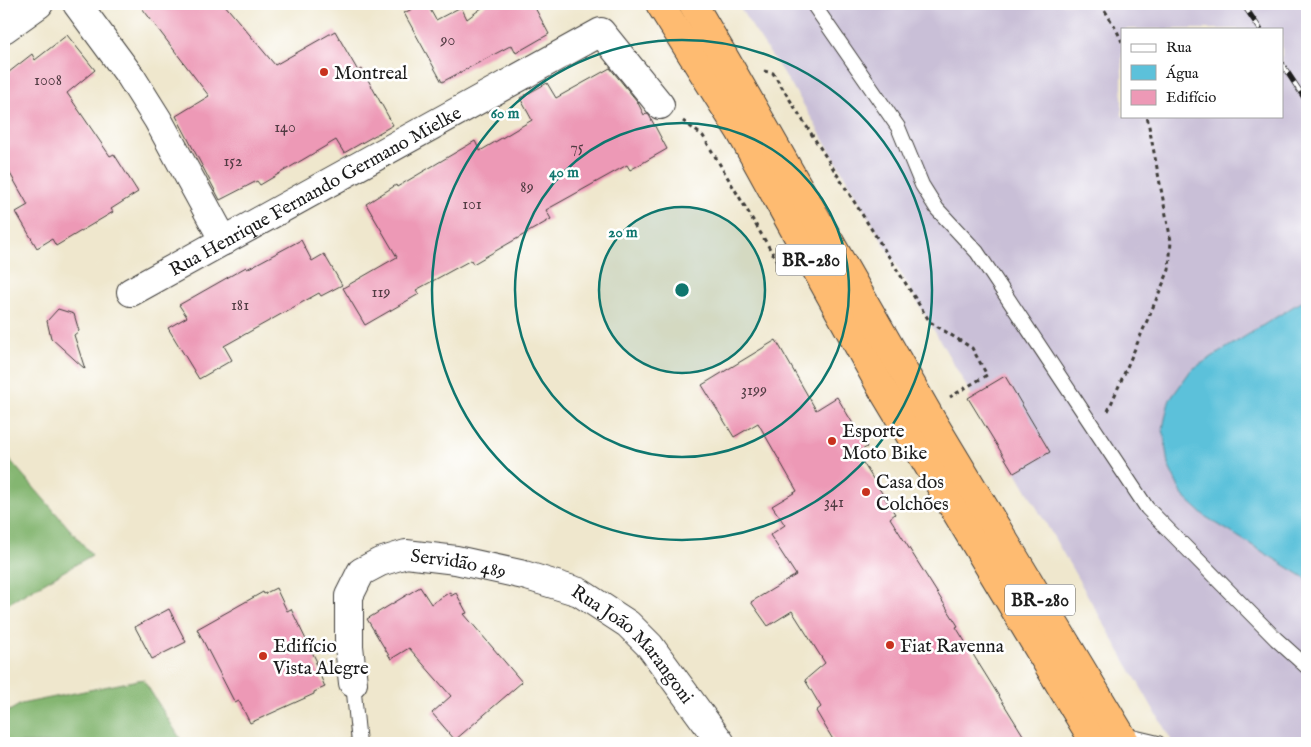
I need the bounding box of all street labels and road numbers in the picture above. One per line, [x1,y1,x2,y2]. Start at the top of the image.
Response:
street label: Rua Henrique Fernando Germano Mielke [165,102,466,283]
road number: BR-280 [776,244,846,276]
street label: Servidão 489 [409,545,508,585]
street label: Rua João Marangoni [566,580,698,709]
road number: BR-280 [1005,584,1075,616]

